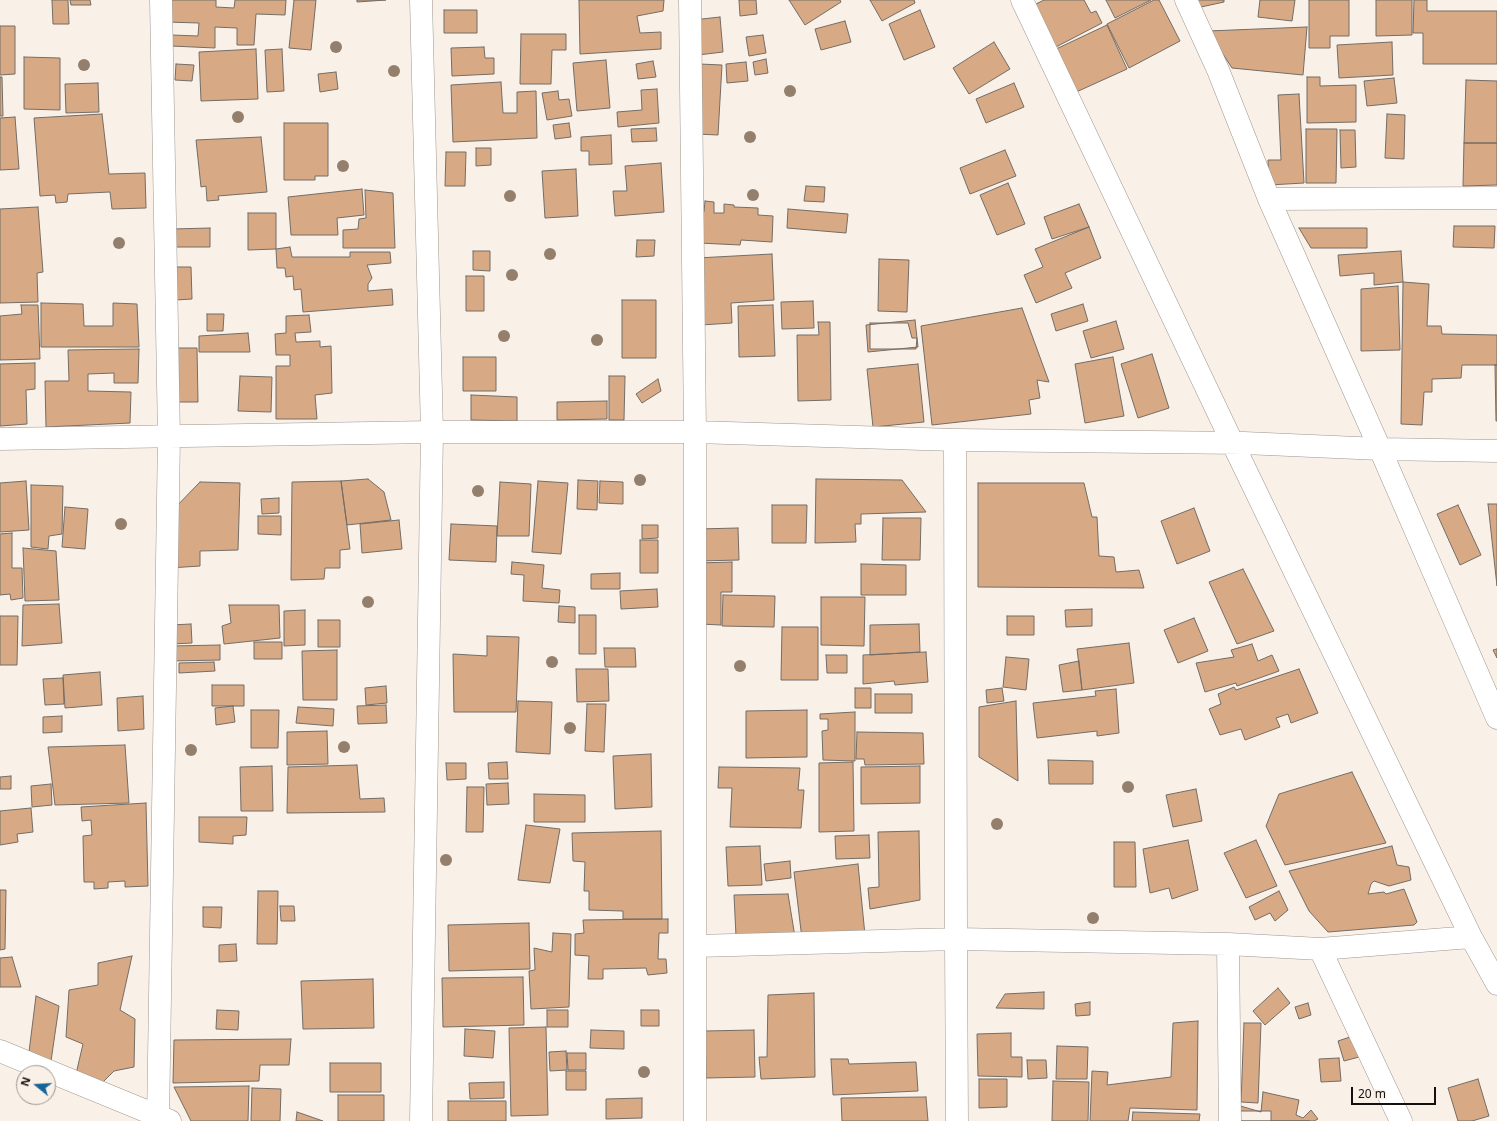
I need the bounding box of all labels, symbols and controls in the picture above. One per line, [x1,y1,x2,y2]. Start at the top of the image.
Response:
north arrow [16,1065,56,1105]
text: N [17,1075,34,1088]
scale bar [1353,1079,1438,1105]
text: 20 m [1358,1085,1386,1102]

